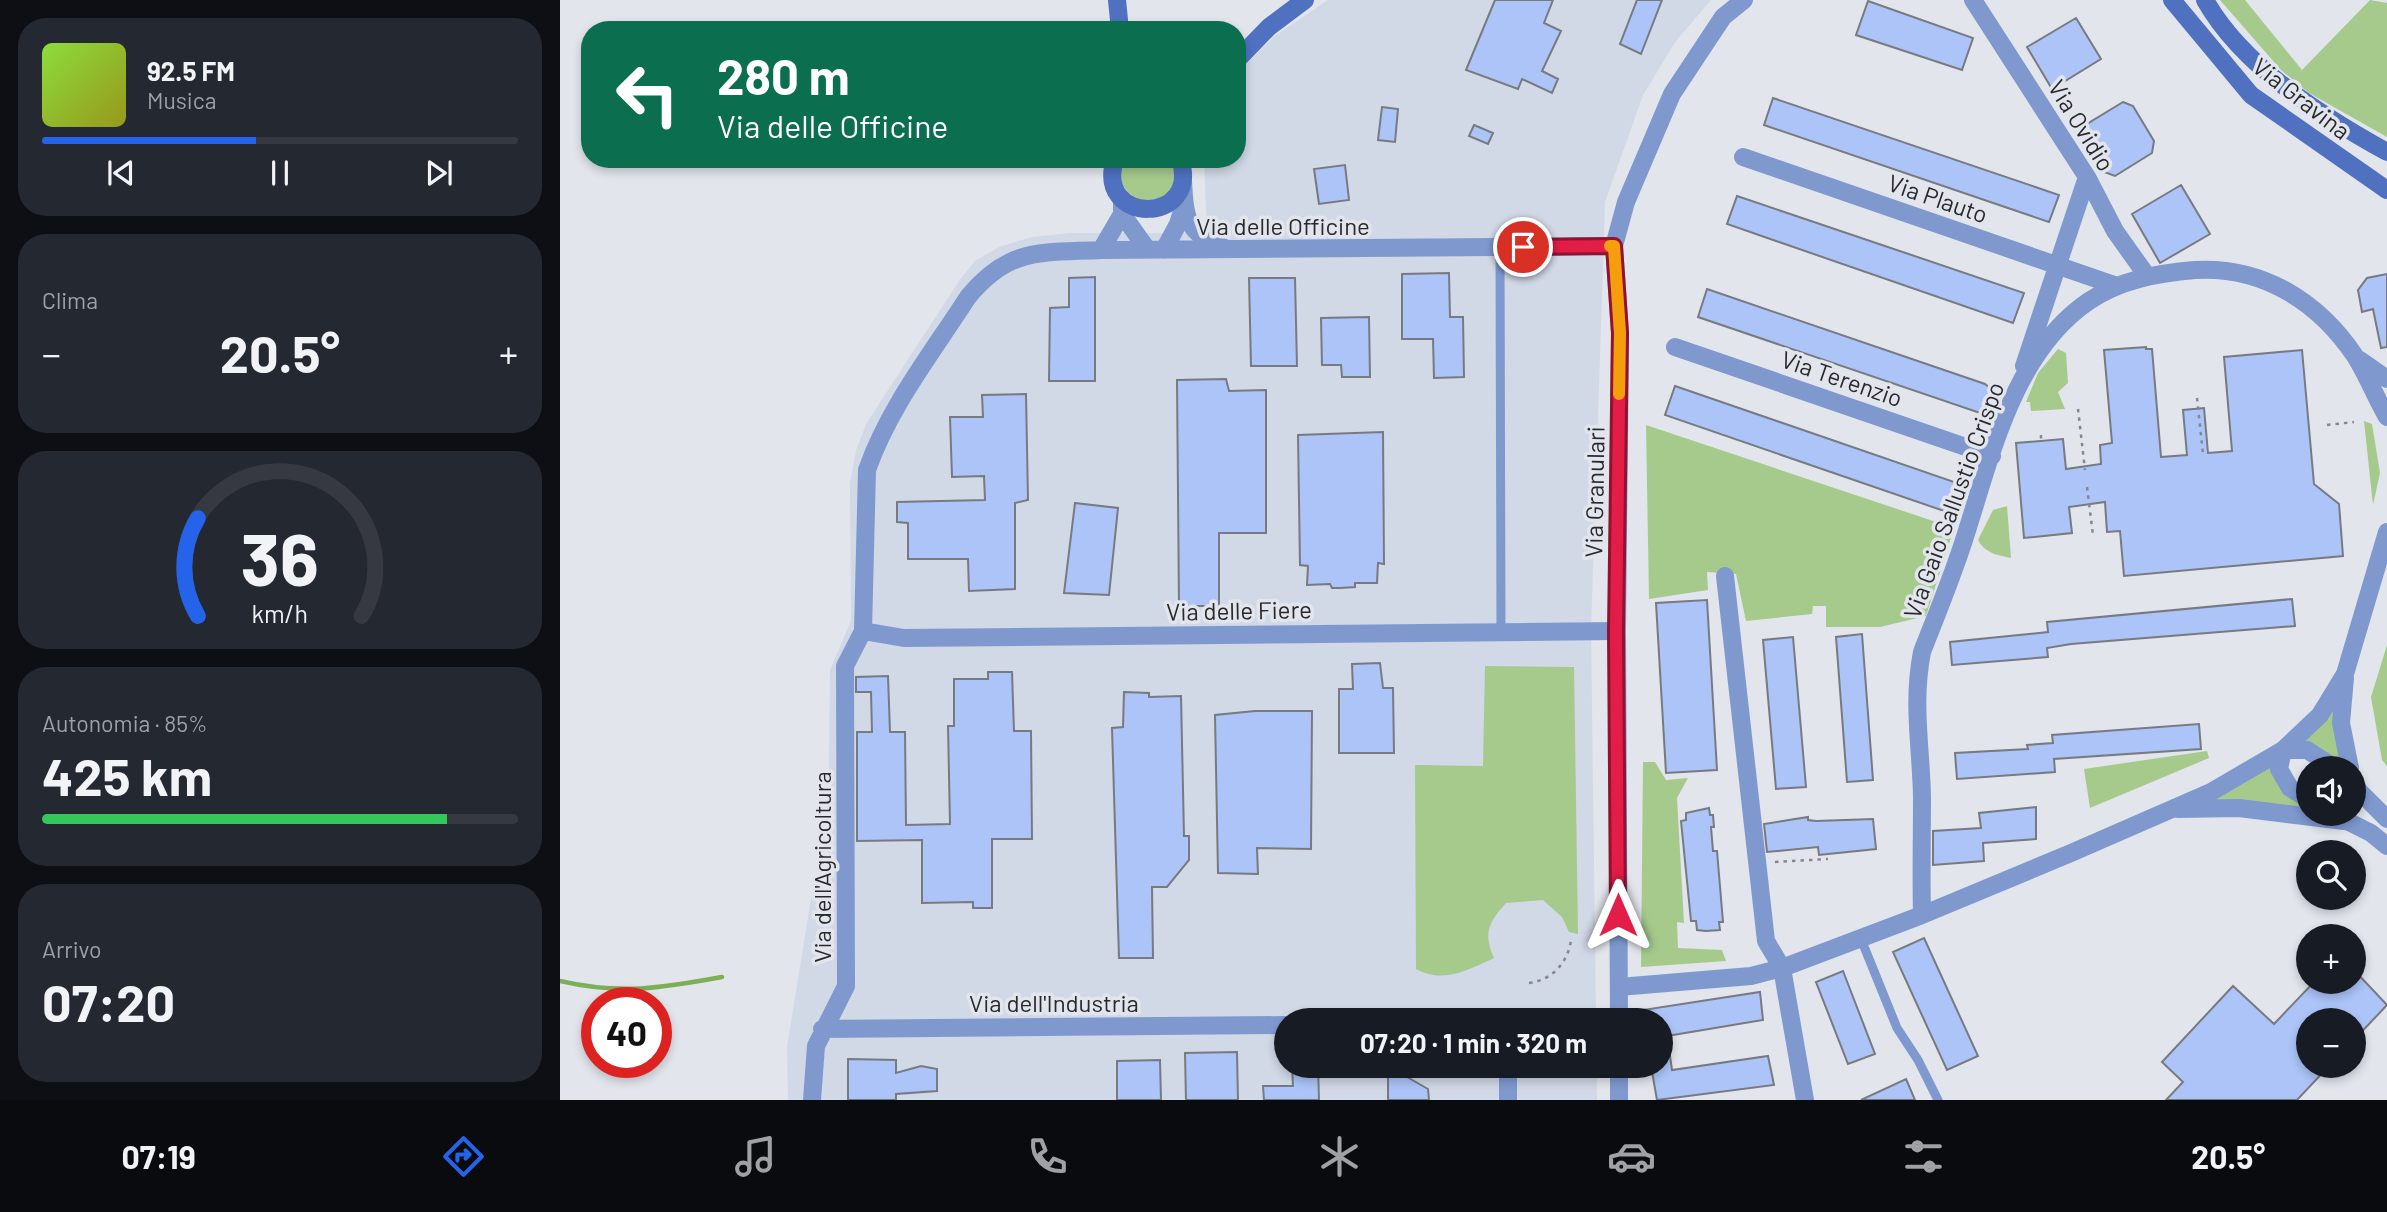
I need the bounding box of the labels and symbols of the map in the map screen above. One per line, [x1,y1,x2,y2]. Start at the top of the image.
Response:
street label: Via Gravina [2248,51,2356,145]
street label: Via Ovidio [2043,74,2121,176]
street label: Via Plauto [1884,167,1992,229]
street label: Via delle Officine [1196,211,1370,240]
pin [1493,217,1553,277]
street label: Via Terenzio [1778,344,1906,412]
street label: Via Gaio Sallustio Crispo [1897,378,2009,622]
street label: Via Granulari [1578,426,1610,558]
street label: Via delle Fiere [1166,594,1312,626]
street label: Via dell'Agricoltura [807,771,836,963]
position arrow [1581,878,1655,952]
speed limit sign: 40 [581,987,672,1078]
street label: Via dell'Industria [969,988,1139,1017]

